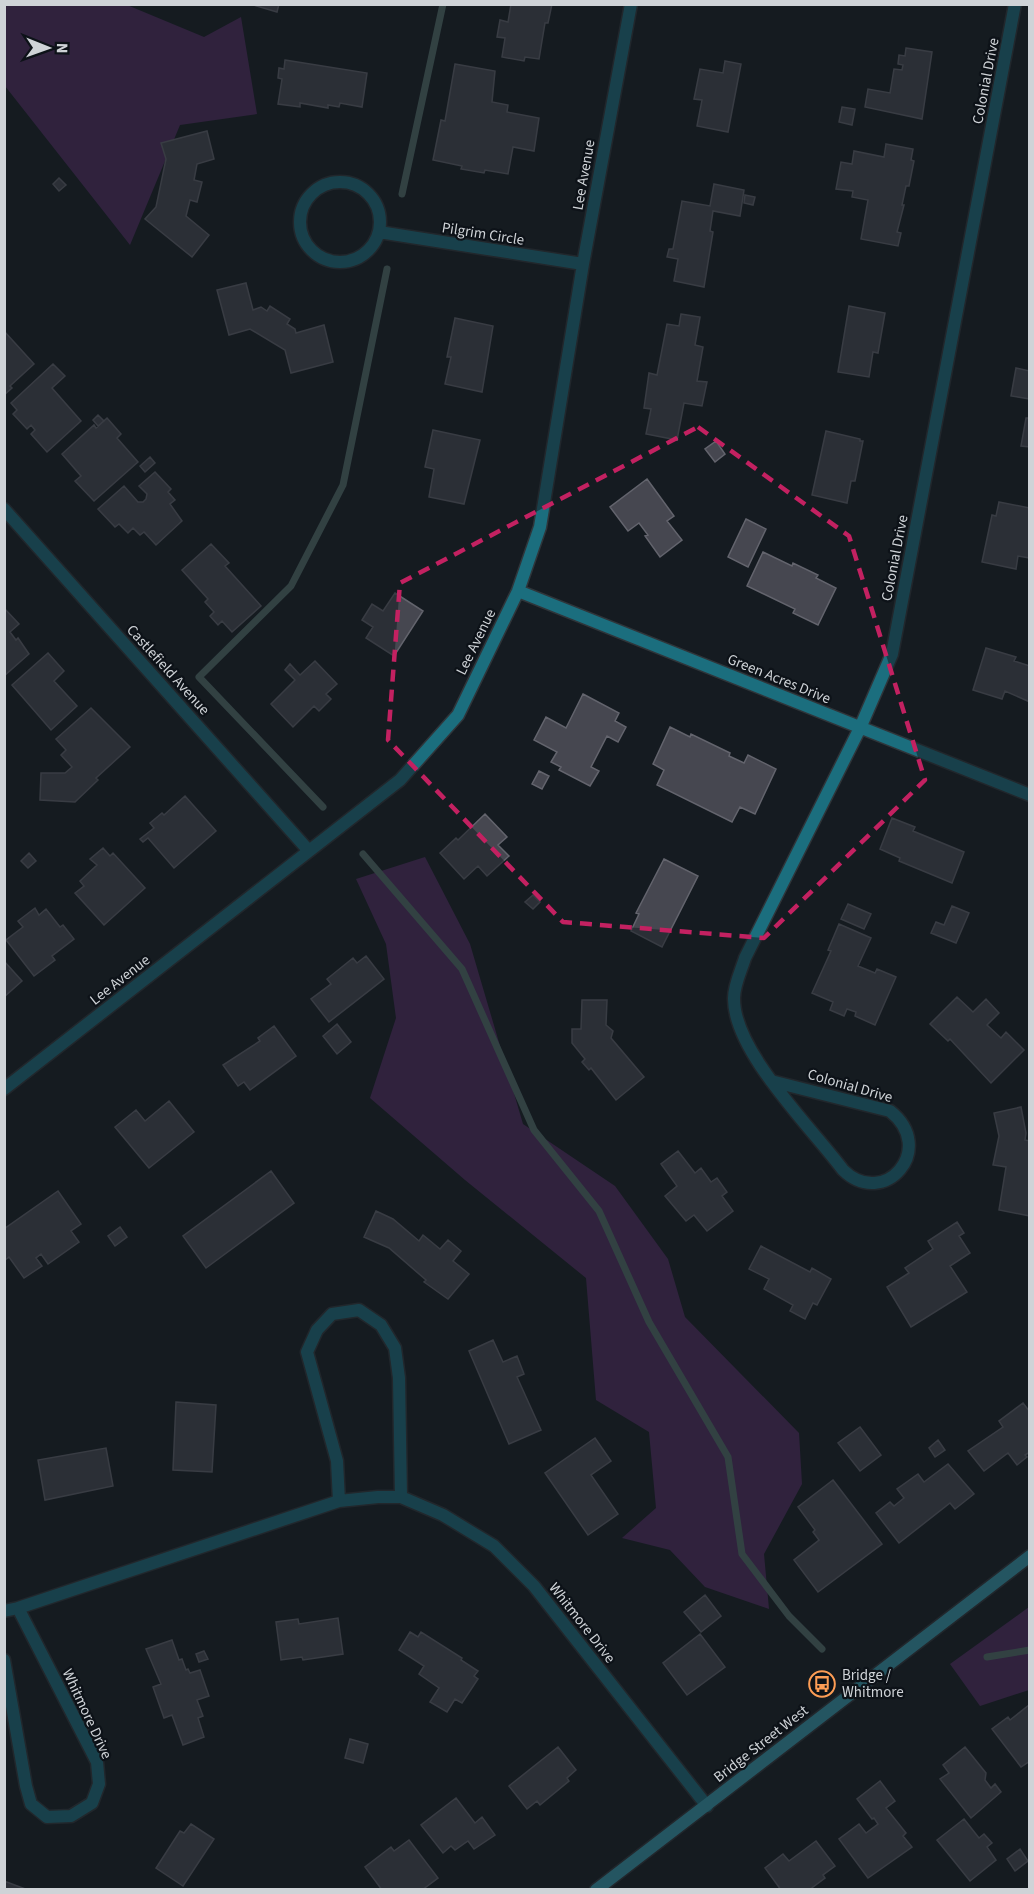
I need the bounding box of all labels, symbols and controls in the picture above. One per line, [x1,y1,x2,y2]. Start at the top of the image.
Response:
north arrow [18,18,78,78]
street label: Colonial Drive [967,36,1005,126]
text: N [51,43,73,54]
street label: Lee Avenue [567,138,601,212]
street label: Pilgrim Circle [440,217,526,251]
street label: Colonial Drive [876,513,914,603]
street label: Lee Avenue [451,605,501,679]
street label: Castlefield Avenue [122,620,214,720]
street label: Green Acres Drive [724,649,834,709]
street label: Lee Avenue [85,950,155,1010]
street label: Colonial Drive [805,1064,895,1108]
street label: Whitmore Drive [544,1578,620,1668]
street label: Whitmore Drive [57,1665,117,1763]
place label: Bridge / Whitmore [842,1665,904,1703]
bus stop icon: Bridge / Whitmore [807,1669,837,1699]
street label: Bridge Street West [709,1700,813,1788]

